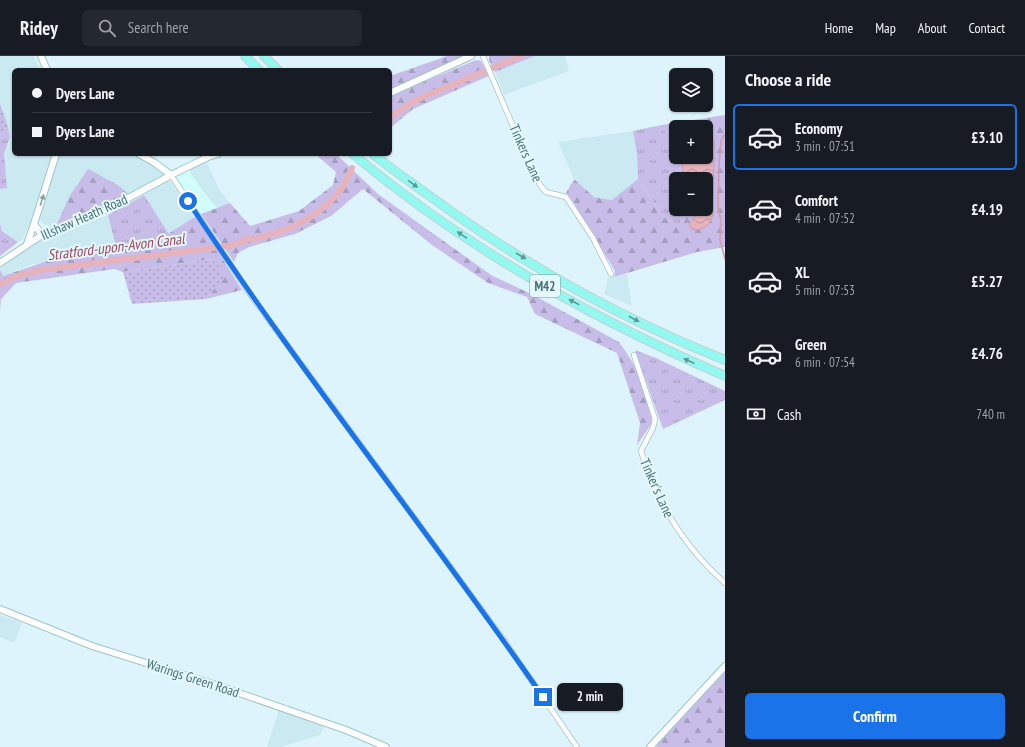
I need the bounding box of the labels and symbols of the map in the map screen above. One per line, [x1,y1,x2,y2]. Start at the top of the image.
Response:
street label: Tinkers Lane [505,121,547,185]
one-way arrow [407,180,418,188]
street label: Illshaw Heath Road [38,190,130,244]
route start [179,192,197,210]
one-way arrow [39,193,45,205]
water label: Stratford-upon-Avon Canal [46,228,187,264]
one-way arrow [457,231,467,239]
one-way arrow [515,253,527,260]
road number: M42 [530,275,560,297]
one-way arrow [568,298,579,305]
one-way arrow [628,316,640,322]
one-way arrow [684,358,695,364]
street label: Tinker's Lane [636,456,678,521]
street label: Warings Green Road [144,655,242,701]
callout: 2 min [557,683,623,711]
route end [534,688,552,706]

